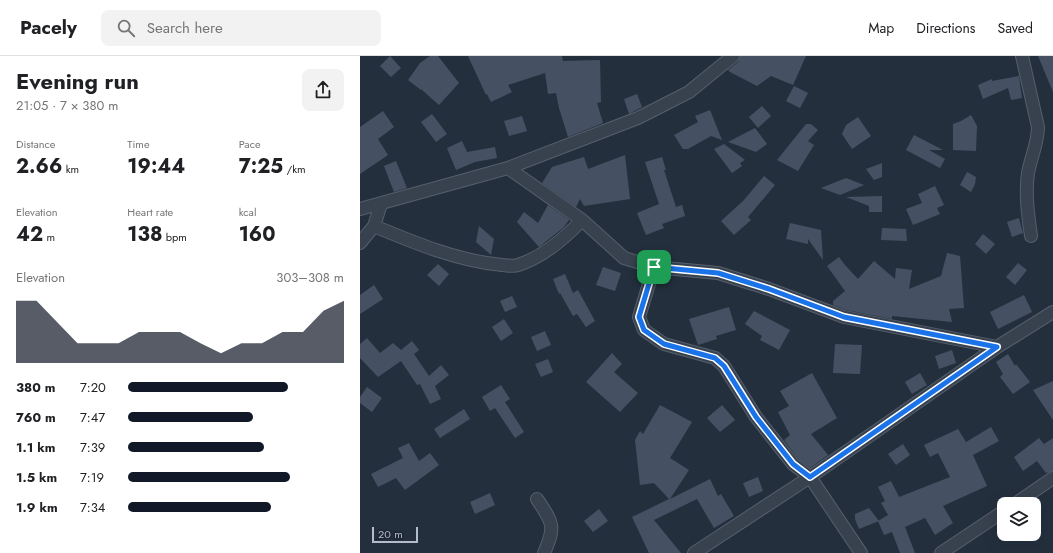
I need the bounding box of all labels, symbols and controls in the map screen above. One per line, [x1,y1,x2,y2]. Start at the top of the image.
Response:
search box [101,10,381,46]
text: Pacely [20,14,77,41]
icon: search [115,17,137,39]
text: Search here [147,17,223,39]
text: Map [868,18,894,38]
text: Directions [916,18,976,38]
text: Saved [998,18,1033,38]
text: Evening run [16,65,139,97]
button: share [302,69,344,111]
text: 21:05 · 7 × 380 m [16,96,118,115]
text: Distance [16,136,55,152]
text: Time [127,136,150,152]
text: Pace [239,136,261,152]
text: 2.66 [16,152,62,181]
text: 19:44 [127,152,185,181]
text: 7:25 [239,152,283,181]
text: km [62,161,79,177]
text: /km [283,161,306,177]
text: Elevation [16,204,58,220]
text: Heart rate [127,204,173,220]
text: kcal [239,204,256,220]
text: 42 [16,220,43,249]
text: 138 [127,220,162,249]
text: 160 [239,220,275,249]
text: m [43,229,55,245]
text: bpm [162,229,187,245]
pin [637,250,671,284]
icon: arrive [643,256,665,278]
text: Elevation [16,268,65,287]
text: 303–308 m [276,268,344,287]
text: 380 m [16,378,55,397]
text: 7:20 [80,378,106,397]
text: 760 m [16,408,56,427]
text: 7:47 [80,408,105,427]
text: 1.1 km [16,438,55,457]
text: 7:39 [80,438,105,457]
text: 1.5 km [16,468,57,487]
text: 7:19 [80,468,104,487]
map controls [997,497,1041,541]
button: layers [997,497,1041,541]
text: 1.9 km [16,498,58,517]
text: 7:34 [80,498,105,517]
scale bar [372,525,418,544]
text: 20 m [378,526,403,542]

